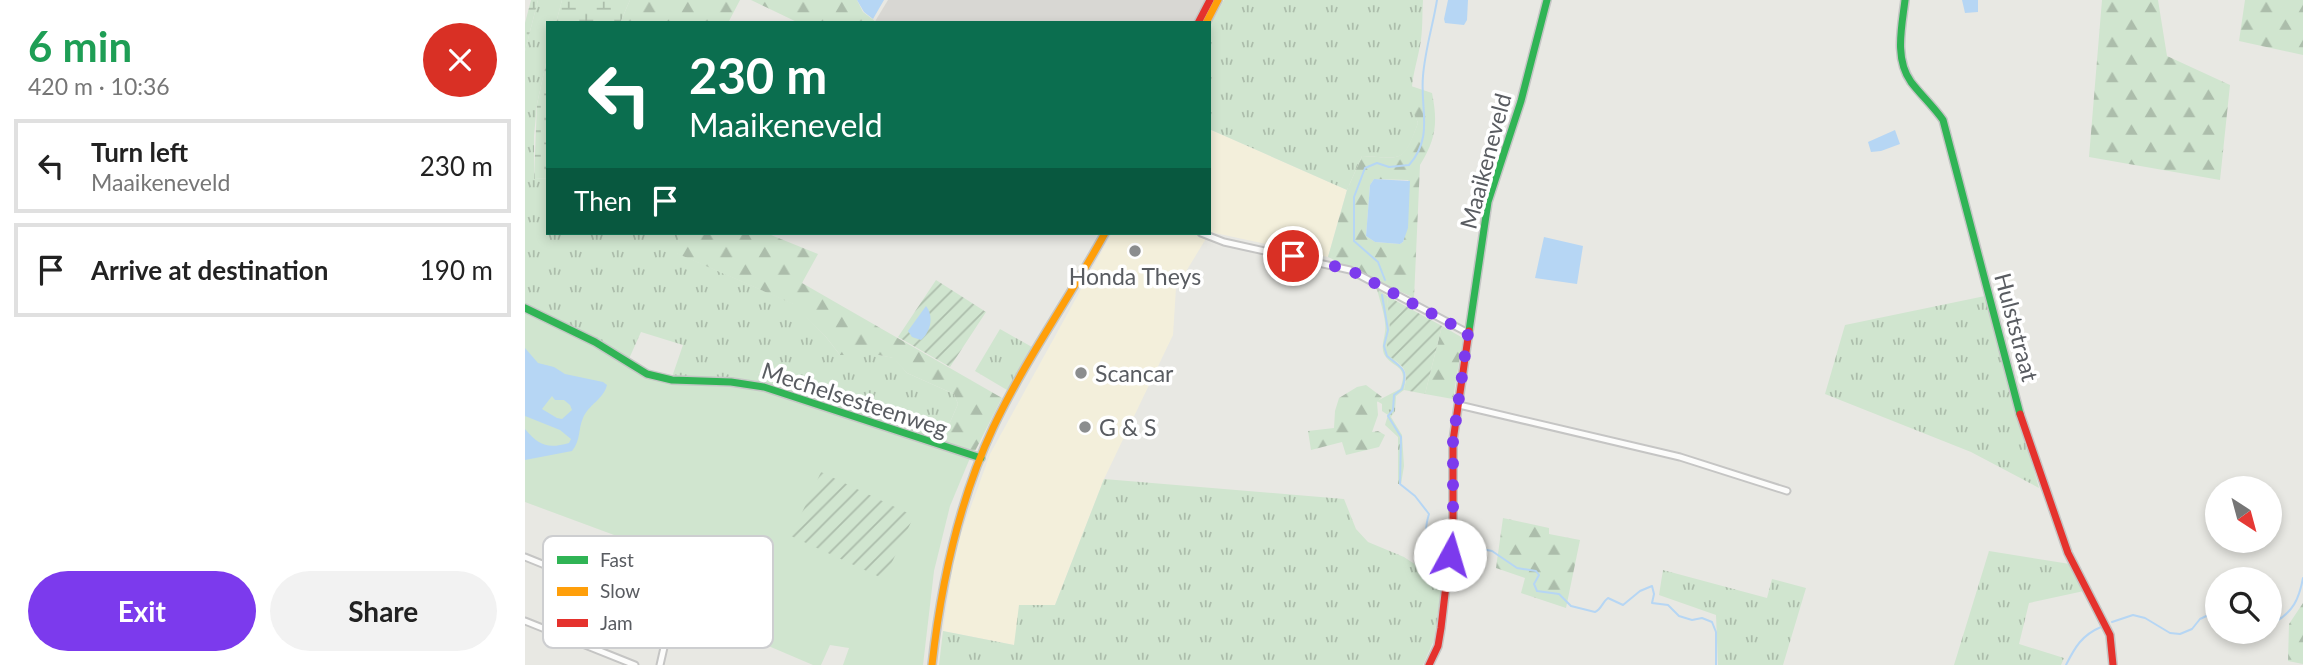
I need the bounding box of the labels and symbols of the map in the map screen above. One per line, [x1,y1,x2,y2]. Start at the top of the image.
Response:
street label: Maaikeneveld [1453,90,1517,232]
pin [1263,226,1323,286]
marker: Honda Theys [1127,243,1143,259]
place label: Honda Theys [1069,262,1201,290]
street label: Hulststraat [1989,270,2045,385]
street label: Mechelsesteenweg [758,356,952,442]
place label: Scancar [1095,359,1174,387]
marker: Scancar [1073,365,1089,381]
place label: G & S [1099,413,1156,441]
marker: G & S [1077,419,1093,435]
north arrow [2205,476,2282,553]
position arrow [1413,518,1487,592]
legend [543,536,773,648]
text: Fast [600,548,634,571]
text: Slow [600,579,640,602]
text: Jam [600,611,633,634]

